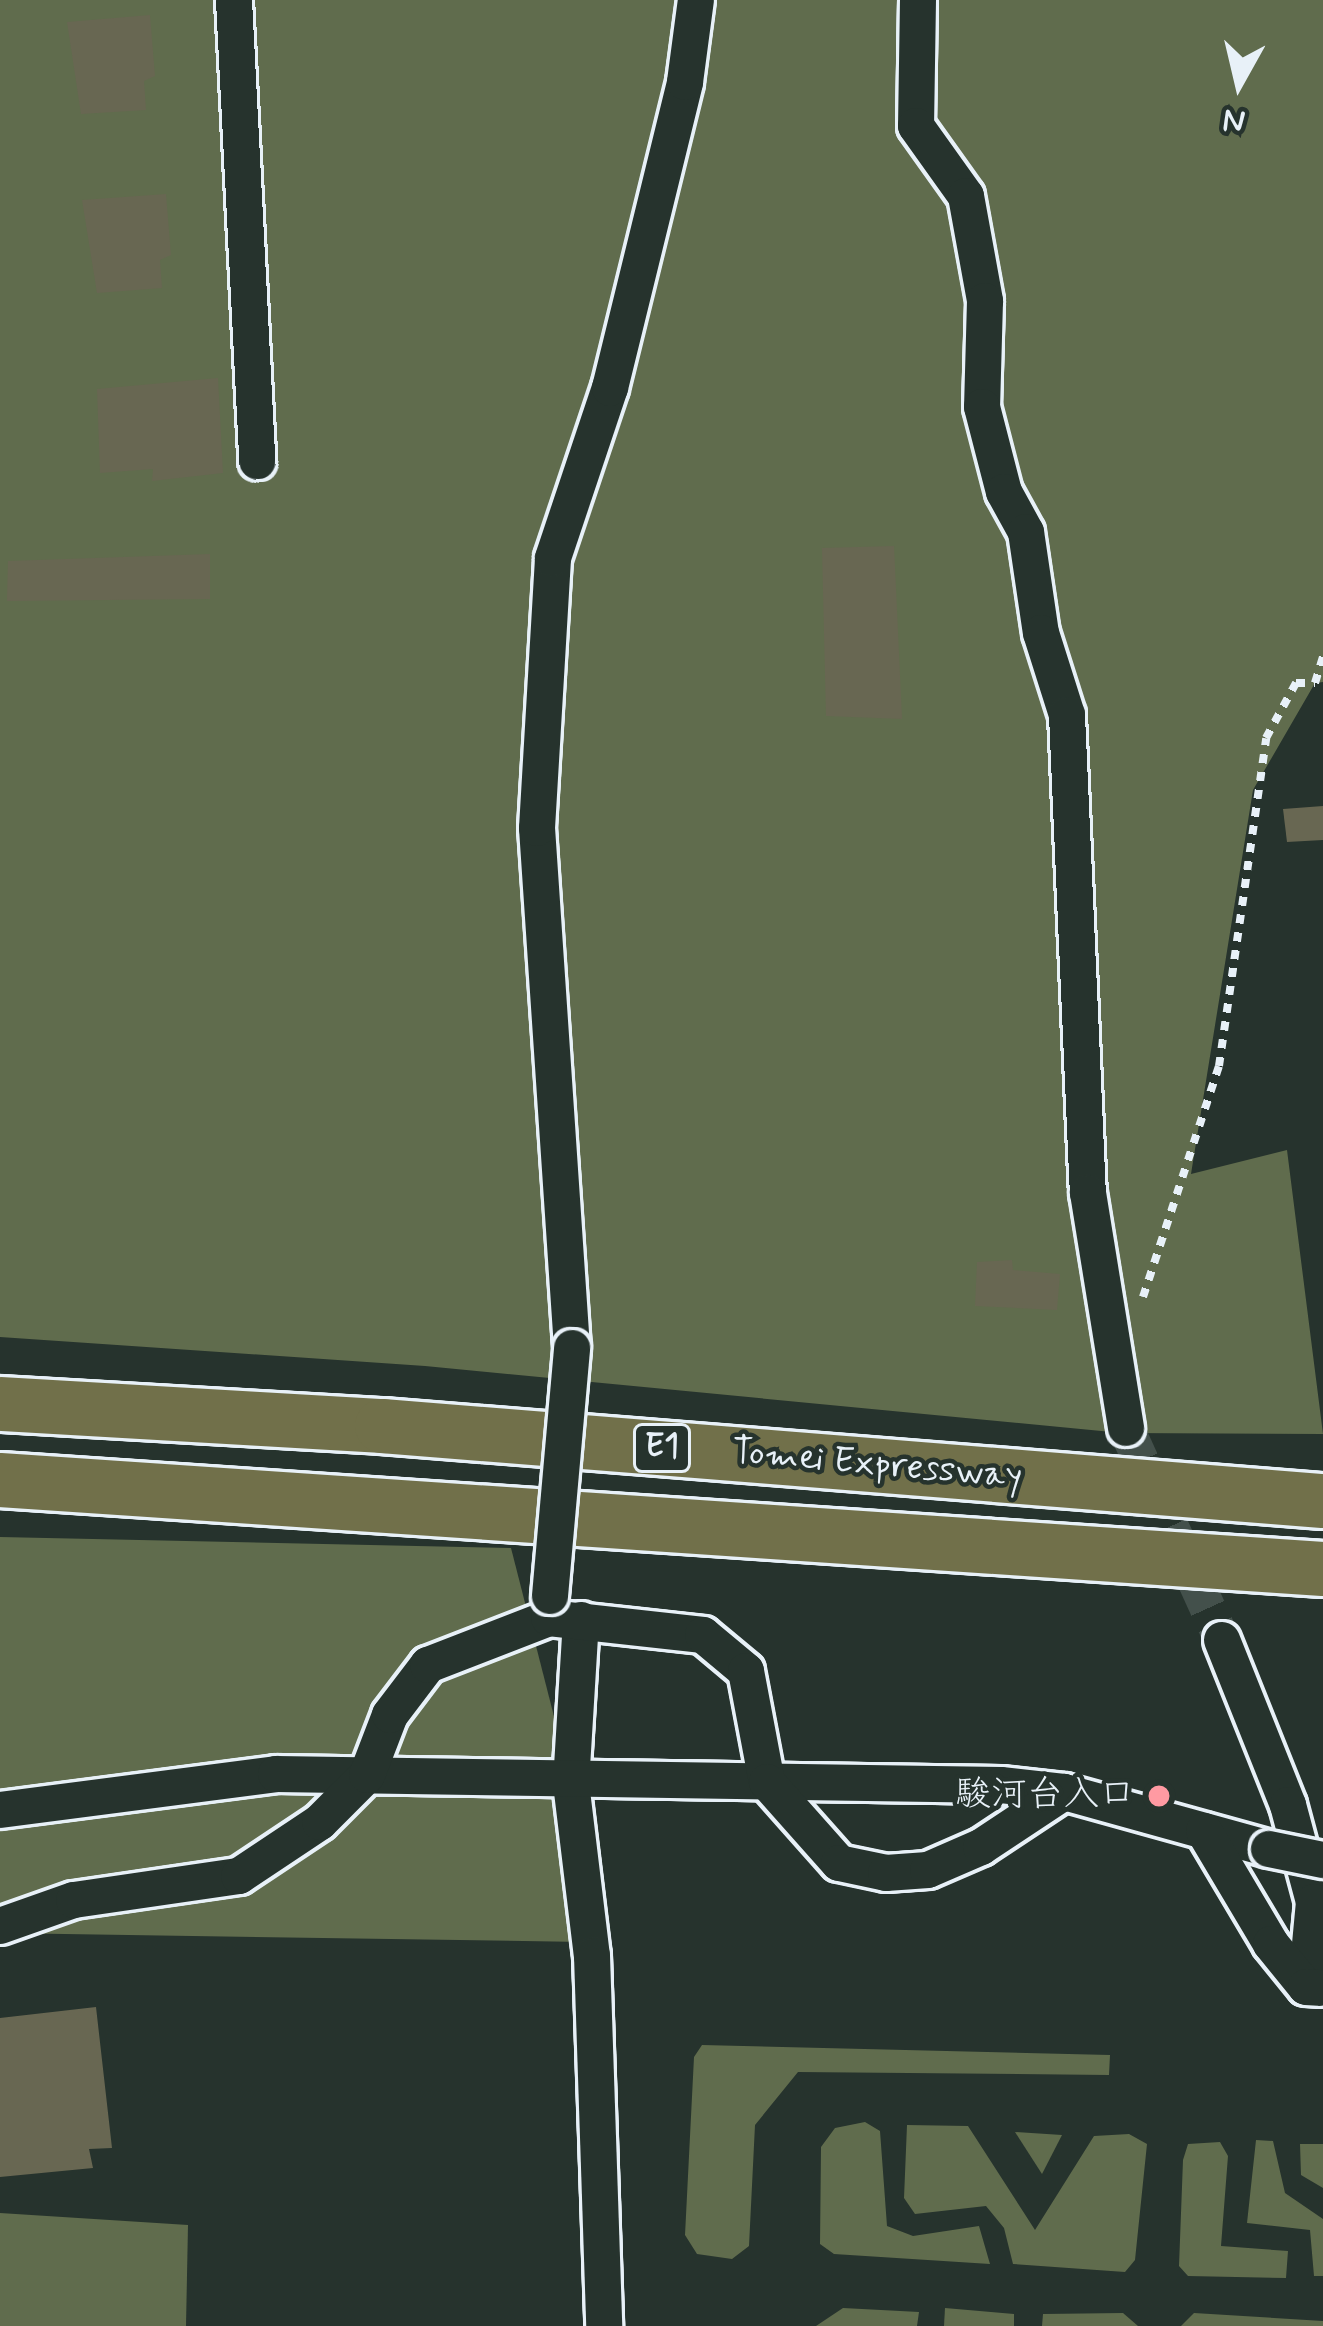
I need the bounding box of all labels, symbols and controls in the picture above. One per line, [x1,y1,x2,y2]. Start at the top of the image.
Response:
north arrow [1179,24,1299,144]
text: N [1220,96,1248,143]
road number: E1 [632,1421,692,1475]
street label: Tomei Expressway [730,1431,1024,1499]
place label: 駿河台入口 [955,1774,1135,1818]
marker: 駿河台入口 [1146,1783,1172,1809]

